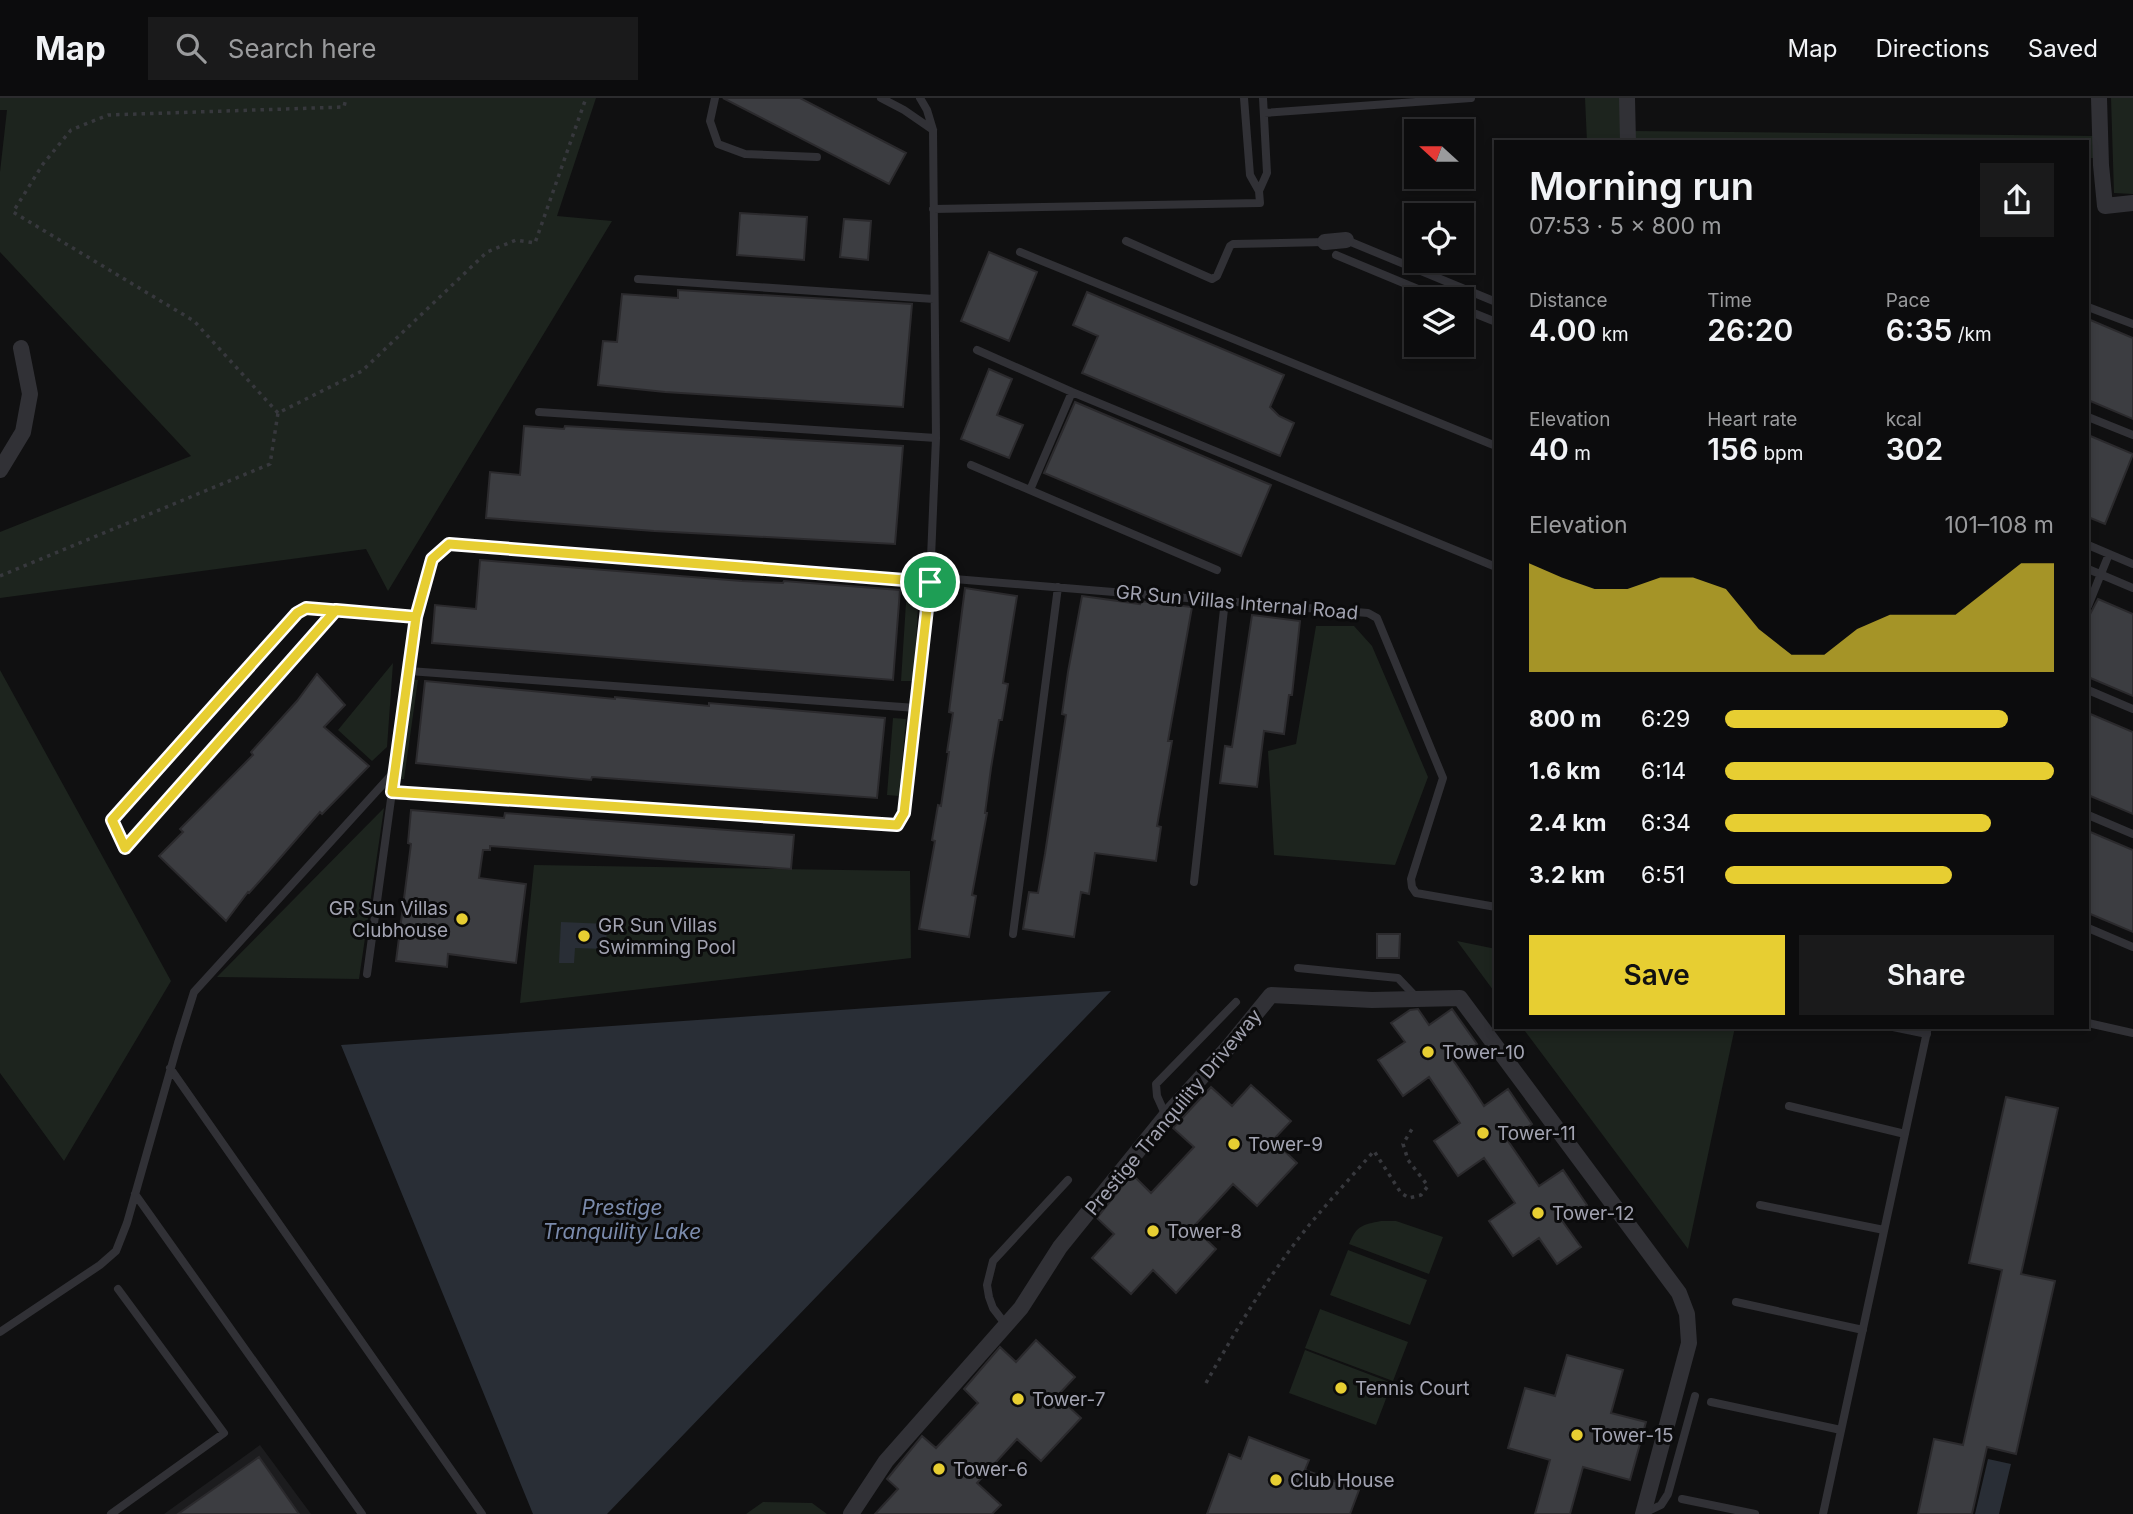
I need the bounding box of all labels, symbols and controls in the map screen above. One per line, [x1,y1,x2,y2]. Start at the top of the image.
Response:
search box [148,17,638,80]
text: Map [35,28,106,68]
icon: search [172,29,210,67]
text: Search here [228,33,376,64]
text: Map [1788,34,1837,63]
text: Directions [1875,34,1990,63]
text: Saved [2028,34,2098,63]
north arrow [1404,119,1474,189]
map controls [1404,119,1474,357]
text: Morning run [1529,163,1754,209]
button: share [1980,163,2054,237]
button: locate [1404,203,1474,273]
text: 07:53 · 5 × 800 m [1529,212,1722,240]
button: layers [1404,287,1474,357]
text: Distance [1529,289,1607,312]
text: Time [1707,289,1752,312]
text: Pace [1886,289,1930,312]
text: 4.00 [1529,312,1596,348]
text: 26:20 [1707,312,1793,348]
text: 6:35 [1886,312,1952,348]
text: km [1596,323,1629,346]
text: /km [1952,323,1992,346]
text: Elevation [1529,408,1610,431]
text: Heart rate [1707,408,1797,431]
text: kcal [1886,408,1922,431]
text: 40 [1529,431,1569,467]
text: 156 [1707,431,1758,467]
text: 302 [1886,431,1943,467]
text: m [1569,442,1591,465]
text: bpm [1758,442,1803,465]
text: Elevation [1529,511,1628,539]
text: 101–108 m [1945,511,2054,539]
pin [900,552,960,612]
icon: arrive [911,563,949,601]
street label: GR Sun Villas Internal Road [1115,580,1359,625]
text: 800 m [1529,705,1601,733]
text: 6:29 [1641,705,1690,733]
text: 1.6 km [1529,757,1601,785]
text: 6:14 [1641,757,1686,785]
text: 2.4 km [1529,809,1607,837]
text: 6:34 [1641,809,1691,837]
text: 3.2 km [1529,861,1605,889]
text: 6:51 [1641,861,1685,889]
place label: GR Sun Villas Clubhouse [329,897,448,942]
marker: GR Sun Villas Clubhouse [454,911,470,927]
place label: GR Sun Villas Swimming Pool [598,914,736,959]
marker: GR Sun Villas Swimming Pool [576,928,592,944]
button: Save [1529,935,1785,1015]
button: Share [1799,935,2054,1015]
street label: Prestige Tranquility Driveway [1080,1004,1267,1220]
place label: Tower-10 [1442,1041,1525,1064]
marker: Tower-10 [1420,1044,1436,1060]
place label: Tower-11 [1497,1122,1576,1145]
marker: Tower-11 [1475,1125,1491,1141]
place label: Tower-9 [1248,1133,1323,1156]
marker: Tower-9 [1226,1136,1242,1152]
water label: Prestige Tranquility Lake [543,1195,701,1244]
place label: Tower-12 [1552,1202,1635,1225]
marker: Tower-12 [1530,1205,1546,1221]
place label: Tower-8 [1167,1220,1242,1243]
marker: Tower-8 [1145,1223,1161,1239]
place label: Tennis Court [1355,1377,1469,1400]
marker: Tennis Court [1333,1380,1349,1396]
place label: Tower-7 [1032,1388,1106,1411]
marker: Tower-7 [1010,1391,1026,1407]
place label: Tower-15 [1591,1424,1674,1447]
marker: Tower-15 [1569,1427,1585,1443]
place label: Tower-6 [953,1458,1028,1481]
marker: Tower-6 [931,1461,947,1477]
place label: Club House [1290,1469,1395,1492]
marker: Club House [1268,1472,1284,1488]

